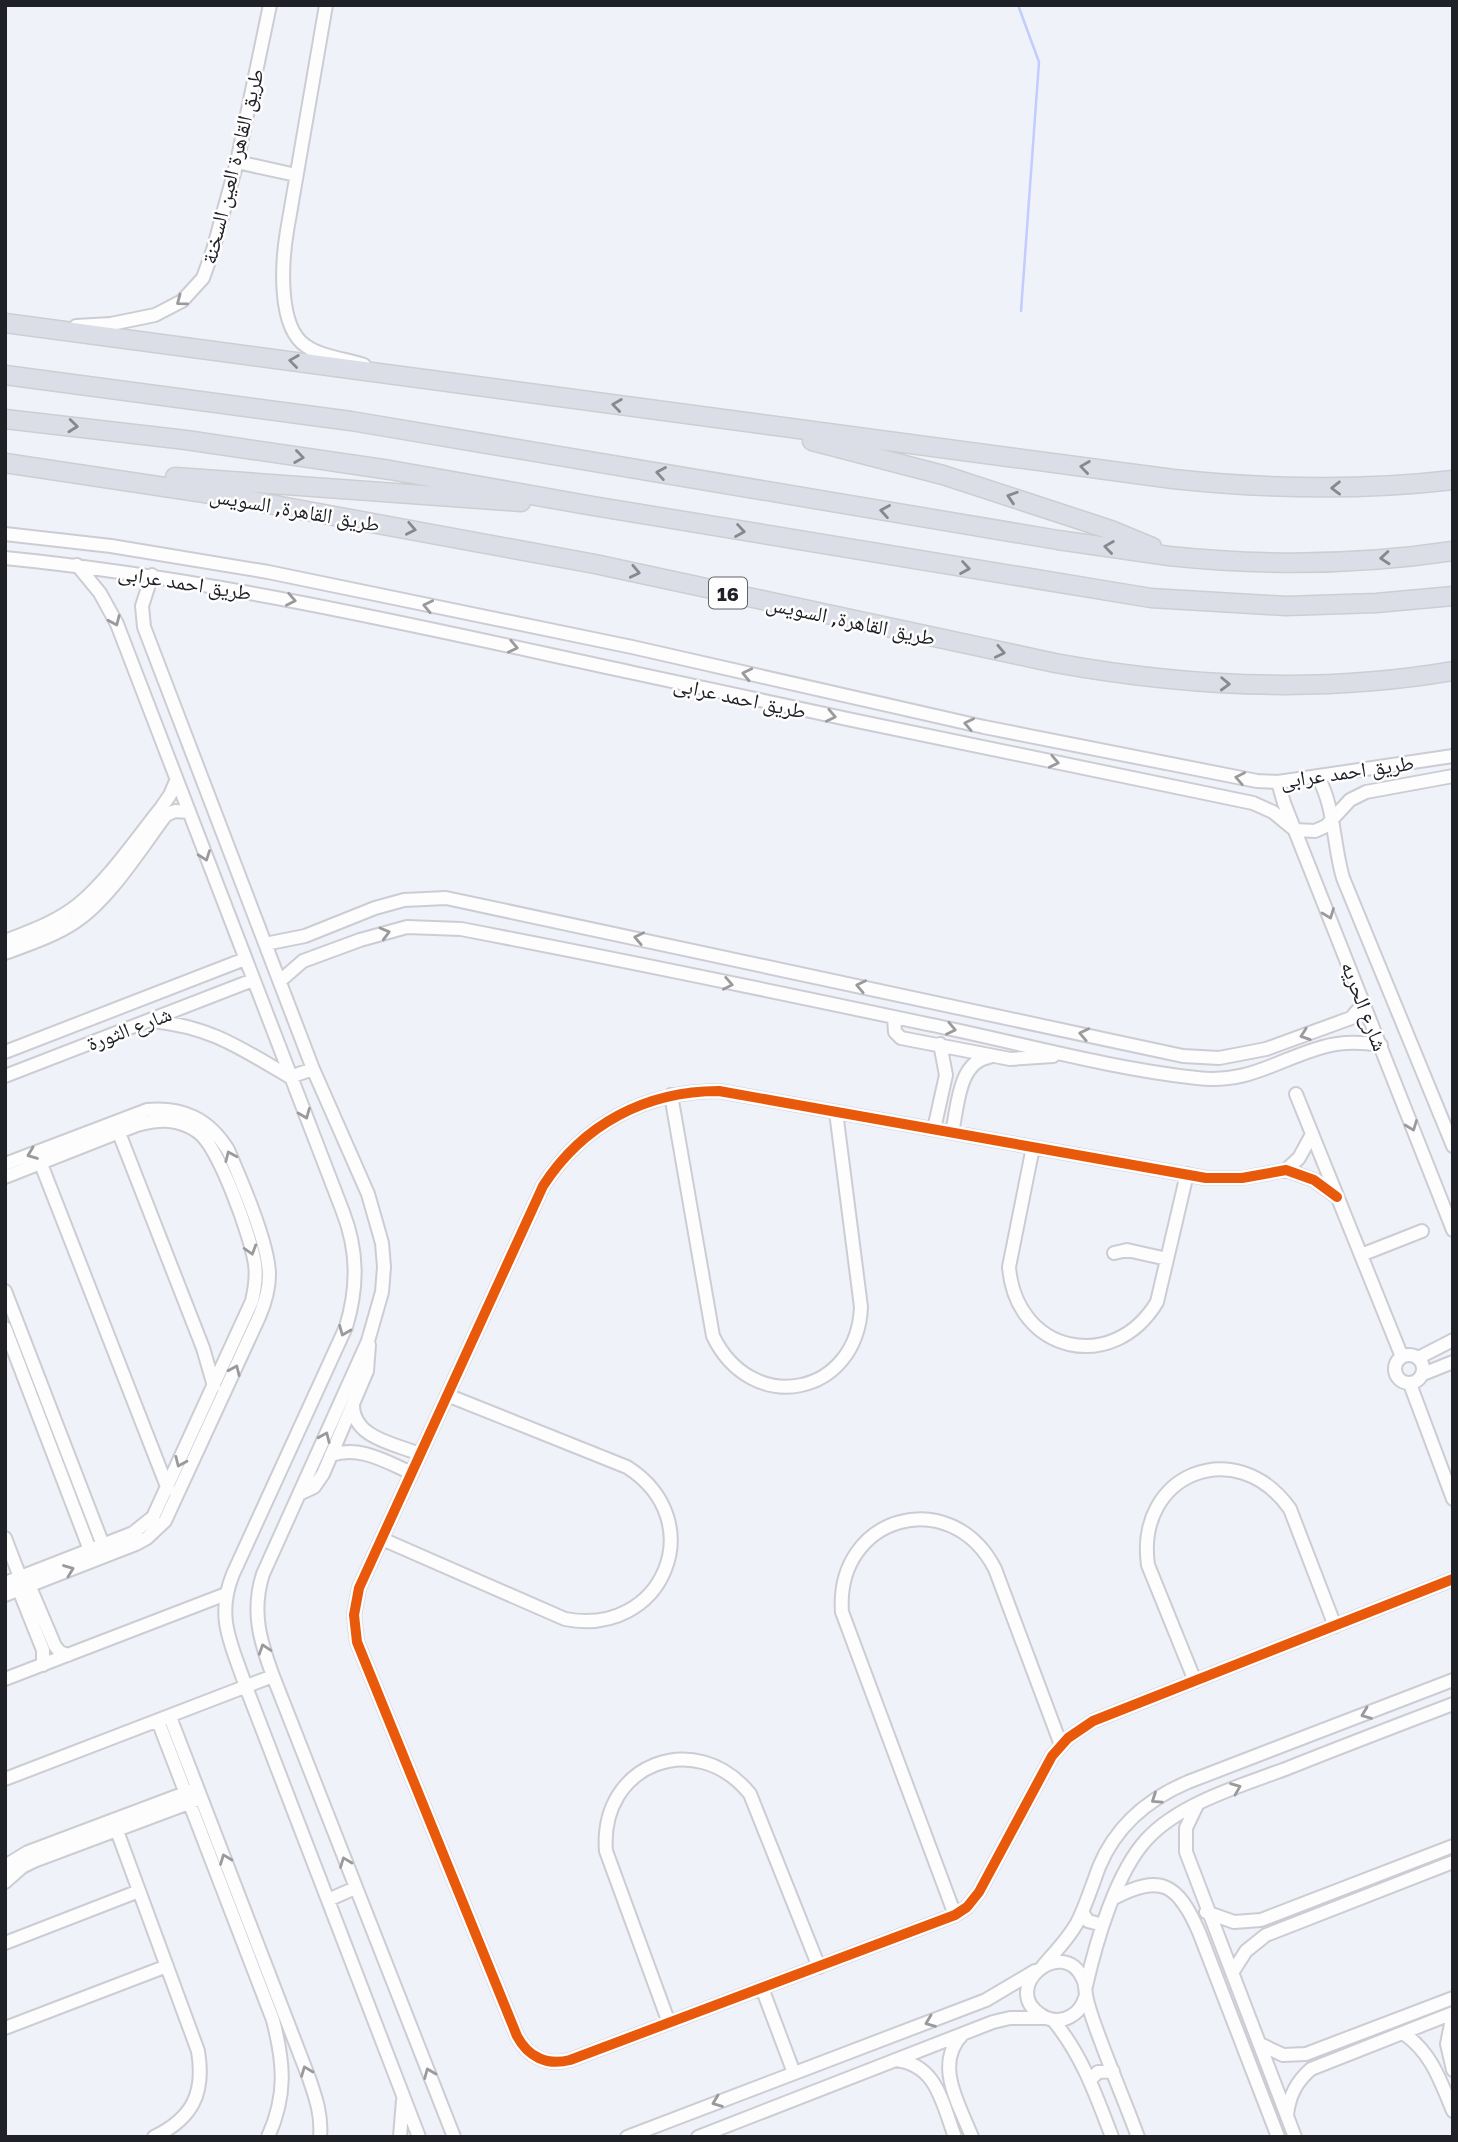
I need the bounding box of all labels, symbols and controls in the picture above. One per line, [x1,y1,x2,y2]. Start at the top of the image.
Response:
street label: طريق القاهرة العين السخنة [195,66,270,267]
one-way arrow [176,292,188,305]
one-way arrow [288,354,300,369]
one-way arrow [611,398,622,413]
one-way arrow [67,419,79,434]
one-way arrow [293,449,304,464]
one-way arrow [1079,460,1091,475]
one-way arrow [655,466,666,481]
one-way arrow [1330,480,1341,496]
street label: طريق القاهرة, السويس [208,481,382,538]
one-way arrow [1007,491,1019,506]
one-way arrow [879,504,891,519]
one-way arrow [405,521,417,536]
one-way arrow [734,523,746,538]
one-way arrow [1104,540,1115,555]
one-way arrow [1379,551,1391,566]
street label: طريق احمد عرابى [116,559,254,606]
one-way arrow [959,560,971,575]
one-way arrow [628,564,640,579]
road number: 16 [709,578,747,608]
street label: طريق القاهرة, السويس [764,589,938,652]
one-way arrow [285,592,297,607]
one-way arrow [422,599,434,614]
one-way arrow [107,614,121,626]
one-way arrow [507,639,519,653]
one-way arrow [994,643,1006,658]
one-way arrow [741,668,753,683]
street label: طريق احمد عرابى [671,670,809,725]
one-way arrow [1220,677,1231,692]
one-way arrow [825,708,837,723]
one-way arrow [963,718,975,732]
street label: طريق احمد عرابى [1278,749,1416,794]
one-way arrow [1048,754,1060,769]
one-way arrow [1234,771,1246,786]
one-way arrow [197,850,211,862]
one-way arrow [1321,907,1335,919]
one-way arrow [379,927,391,941]
one-way arrow [633,931,645,946]
street label: شارع الحريه [1335,958,1394,1055]
one-way arrow [722,975,734,990]
one-way arrow [855,980,867,995]
street label: شارع الثورة [83,1000,175,1057]
one-way arrow [945,1020,957,1035]
one-way arrow [1078,1027,1090,1042]
one-way arrow [1300,1027,1312,1041]
one-way arrow [297,1107,311,1119]
one-way arrow [1404,1119,1418,1132]
one-way arrow [26,1145,38,1159]
one-way arrow [224,1151,238,1163]
one-way arrow [243,1244,258,1256]
one-way arrow [338,1324,352,1336]
one-way arrow [227,1365,241,1377]
one-way arrow [317,1432,331,1444]
one-way arrow [174,1454,188,1467]
one-way arrow [62,1565,74,1579]
one-way arrow [258,1644,272,1656]
one-way arrow [1361,1705,1373,1719]
one-way arrow [1230,1783,1242,1797]
one-way arrow [1151,1791,1164,1803]
one-way arrow [219,1853,233,1865]
one-way arrow [339,1856,353,1868]
one-way arrow [925,2013,937,2027]
one-way arrow [301,2065,315,2077]
one-way arrow [423,2068,437,2080]
one-way arrow [712,2094,724,2108]

